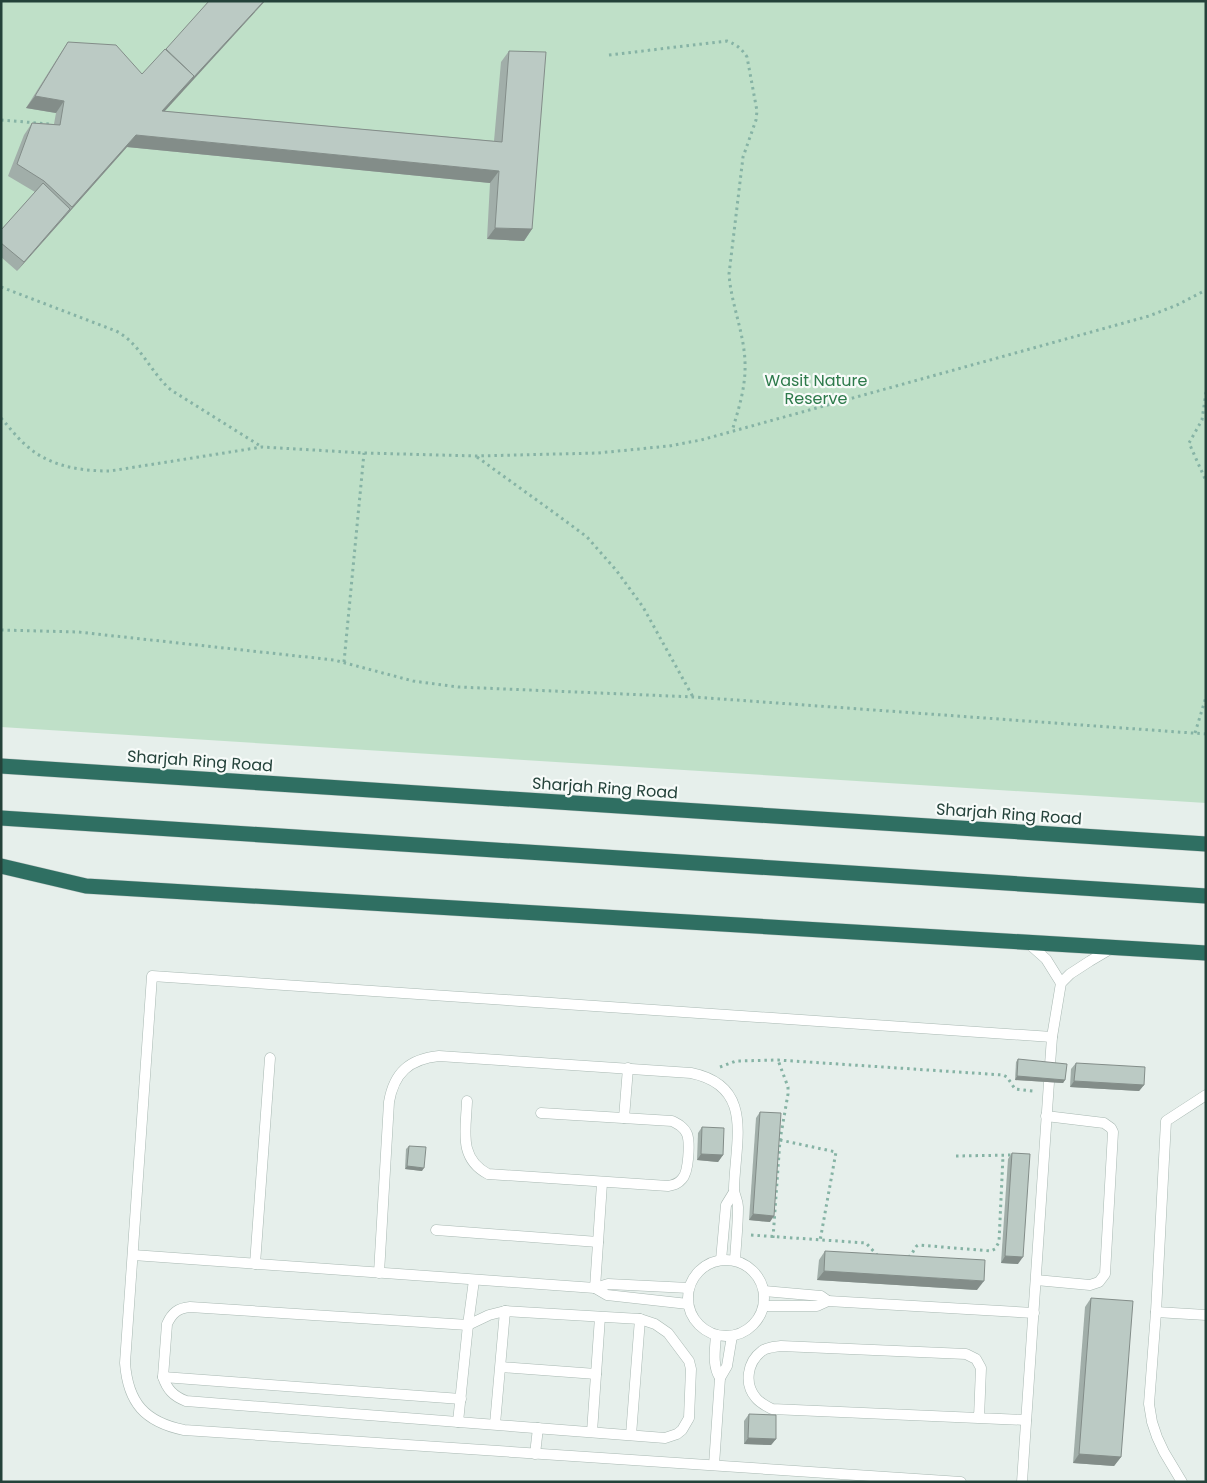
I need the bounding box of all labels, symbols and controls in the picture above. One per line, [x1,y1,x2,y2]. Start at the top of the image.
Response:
park label: Wasit Nature Reserve [765,369,867,410]
street label: Sharjah Ring Road [126,744,274,778]
street label: Sharjah Ring Road [531,771,679,805]
street label: Sharjah Ring Road [935,797,1083,831]

